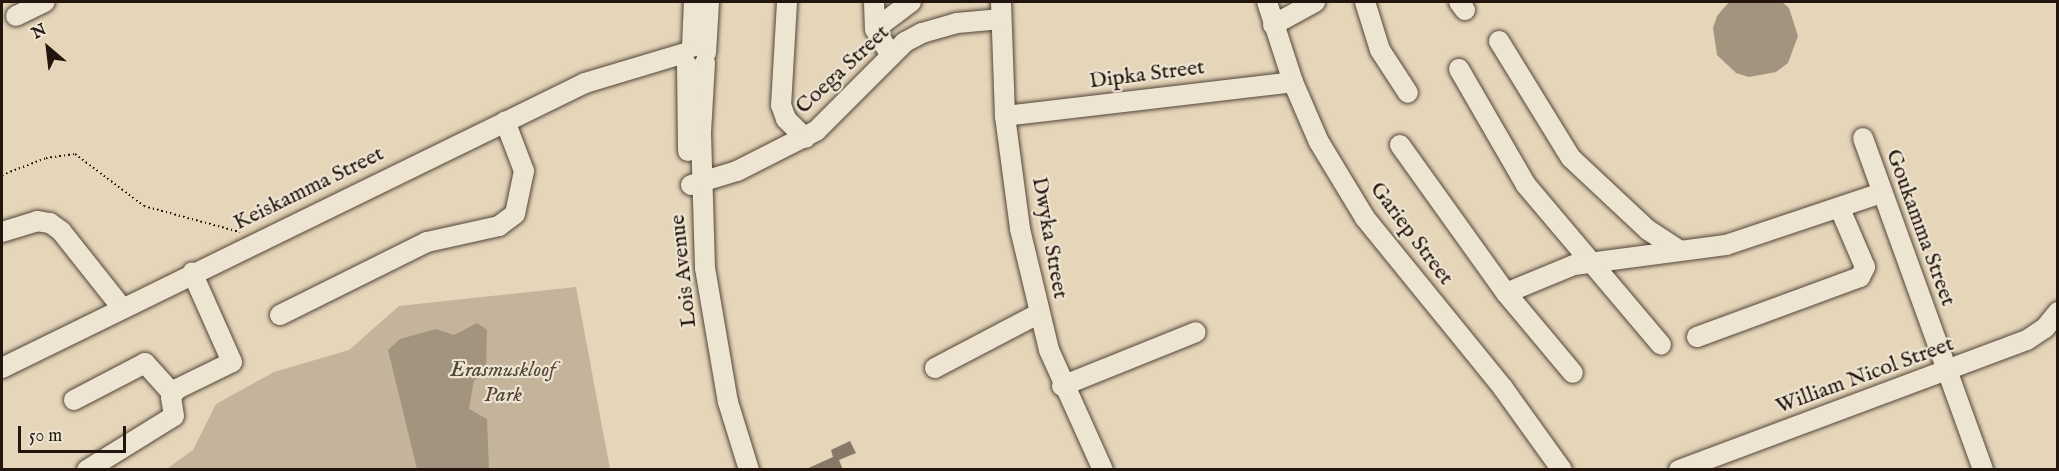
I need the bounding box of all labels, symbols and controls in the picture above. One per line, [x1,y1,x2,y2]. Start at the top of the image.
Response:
north arrow [18,18,78,78]
text: N [29,20,50,44]
street label: Coega Street [791,20,895,120]
street label: Dipka Street [1088,55,1206,95]
street label: Keiskamma Street [230,141,388,237]
street label: Goukamma Street [1879,146,1961,310]
street label: Dwyka Street [1025,175,1073,301]
street label: Gariep Street [1364,177,1458,291]
street label: Lois Avenue [665,213,703,329]
street label: William Nicol Street [1772,332,1958,420]
park label: Erasmuskloof Park [450,357,556,408]
scale bar [21,414,129,452]
text: 50 m [29,425,62,448]

